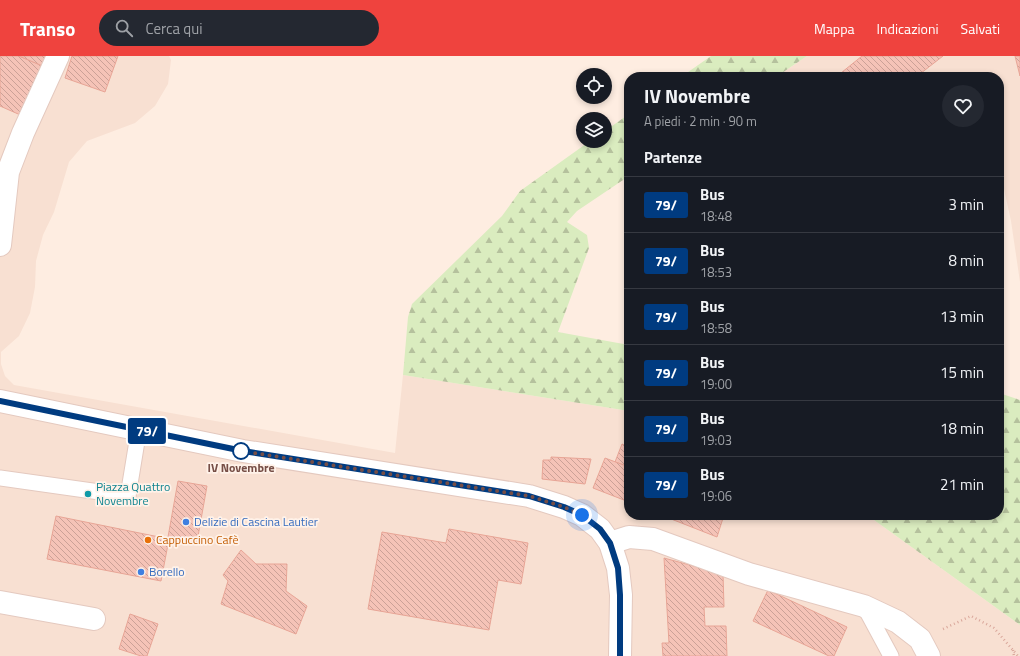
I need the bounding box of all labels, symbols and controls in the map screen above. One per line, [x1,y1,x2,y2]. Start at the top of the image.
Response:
search box [99,10,379,46]
text: Transo [20,14,75,43]
icon: search [113,17,135,39]
text: Cerca qui [145,17,203,40]
text: Mappa [814,18,855,39]
text: Indicazioni [877,18,939,39]
text: Salvati [961,18,1000,39]
map controls [576,68,612,148]
button: locate [576,68,612,104]
text: IV Novembre [644,81,750,110]
button: heart [942,85,984,127]
text: A piedi · 2 min · 90 m [644,111,757,131]
button: layers [576,112,612,148]
text: Partenze [644,146,702,169]
text: Bus [700,183,725,206]
text: 3 min [948,193,984,216]
text: 79/ [655,194,677,215]
text: 18:48 [700,206,732,226]
text: Bus [700,239,725,262]
text: 8 min [948,249,984,272]
text: 79/ [655,250,677,271]
text: 18:53 [700,262,732,282]
text: Bus [700,295,725,318]
text: 13 min [940,305,984,328]
text: 79/ [655,306,677,327]
text: 18:58 [700,318,732,338]
text: Bus [700,351,725,374]
text: 15 min [940,361,984,384]
text: 79/ [655,362,677,383]
text: 19:00 [700,374,732,394]
text: Bus [700,407,725,430]
text: 18 min [940,417,984,440]
line badge: 79/ [124,418,170,444]
text: 79/ [655,418,677,439]
text: 79/ [136,420,158,441]
text: 19:03 [700,430,732,450]
marker: IV Novembre [232,442,250,460]
place label: IV Novembre [207,458,275,477]
text: Bus [700,463,725,486]
text: 21 min [940,473,984,496]
text: 79/ [655,474,677,495]
place label: Piazza Quattro Novembre [96,477,170,510]
text: 19:06 [700,486,732,506]
marker: Piazza Quattro Novembre [83,489,93,499]
your location [572,505,592,525]
place label: Delizie di Cascina Lautier [194,512,318,531]
marker: Delizie di Cascina Lautier [181,517,191,527]
place label: Cappuccino Cafè [156,530,238,549]
marker: Cappuccino Cafè [143,535,153,545]
place label: Borello [149,562,185,581]
marker: Borello [136,567,146,577]

